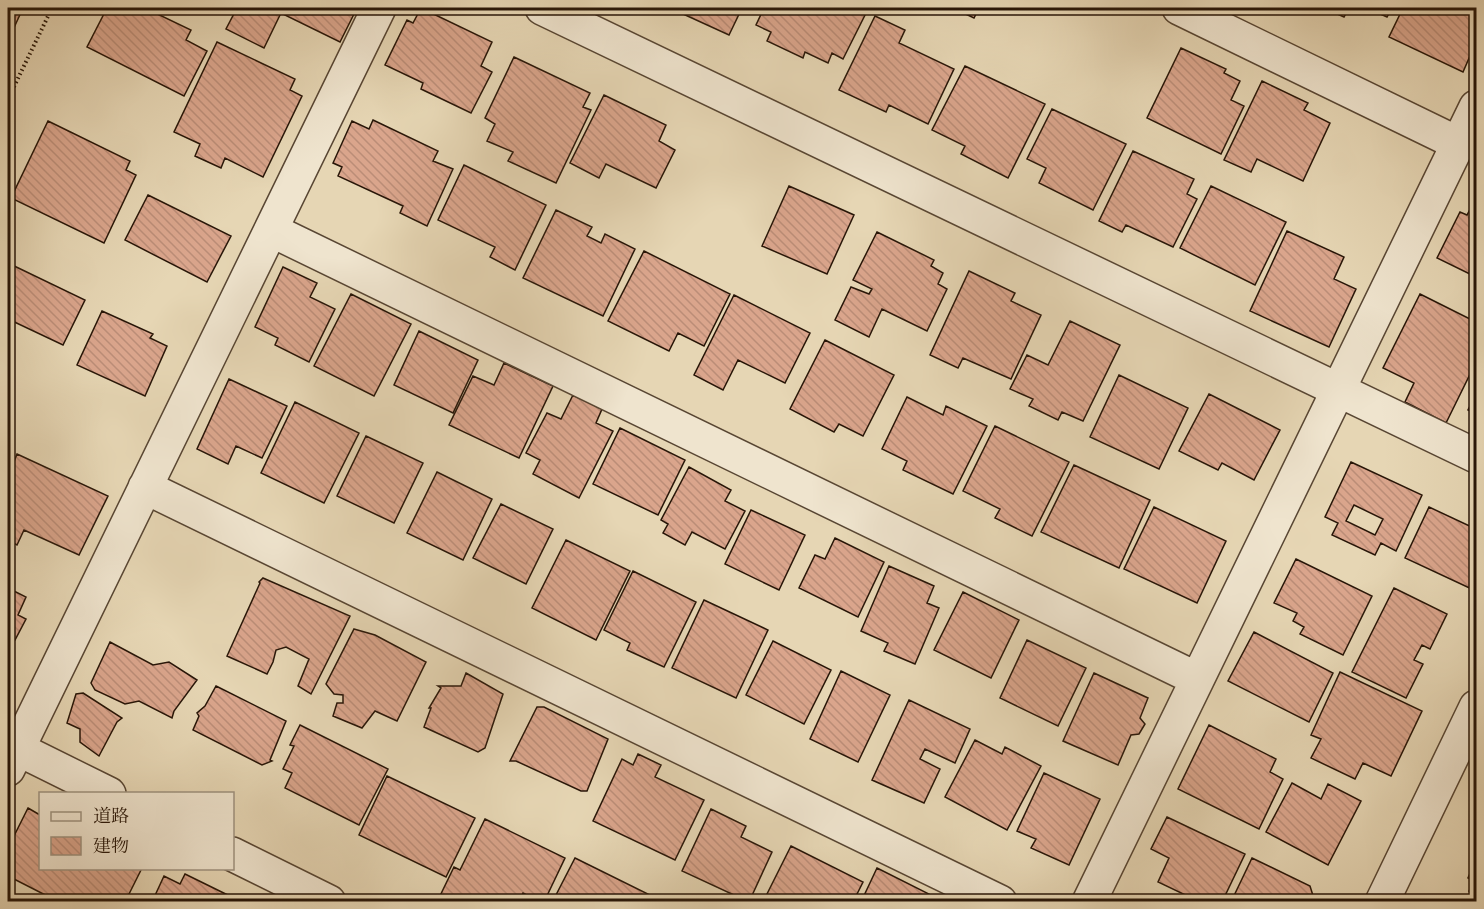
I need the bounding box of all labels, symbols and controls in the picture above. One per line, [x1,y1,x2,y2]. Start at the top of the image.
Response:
legend [39,792,234,870]
text: 道路 [93,804,129,828]
text: 建物 [93,834,129,858]

